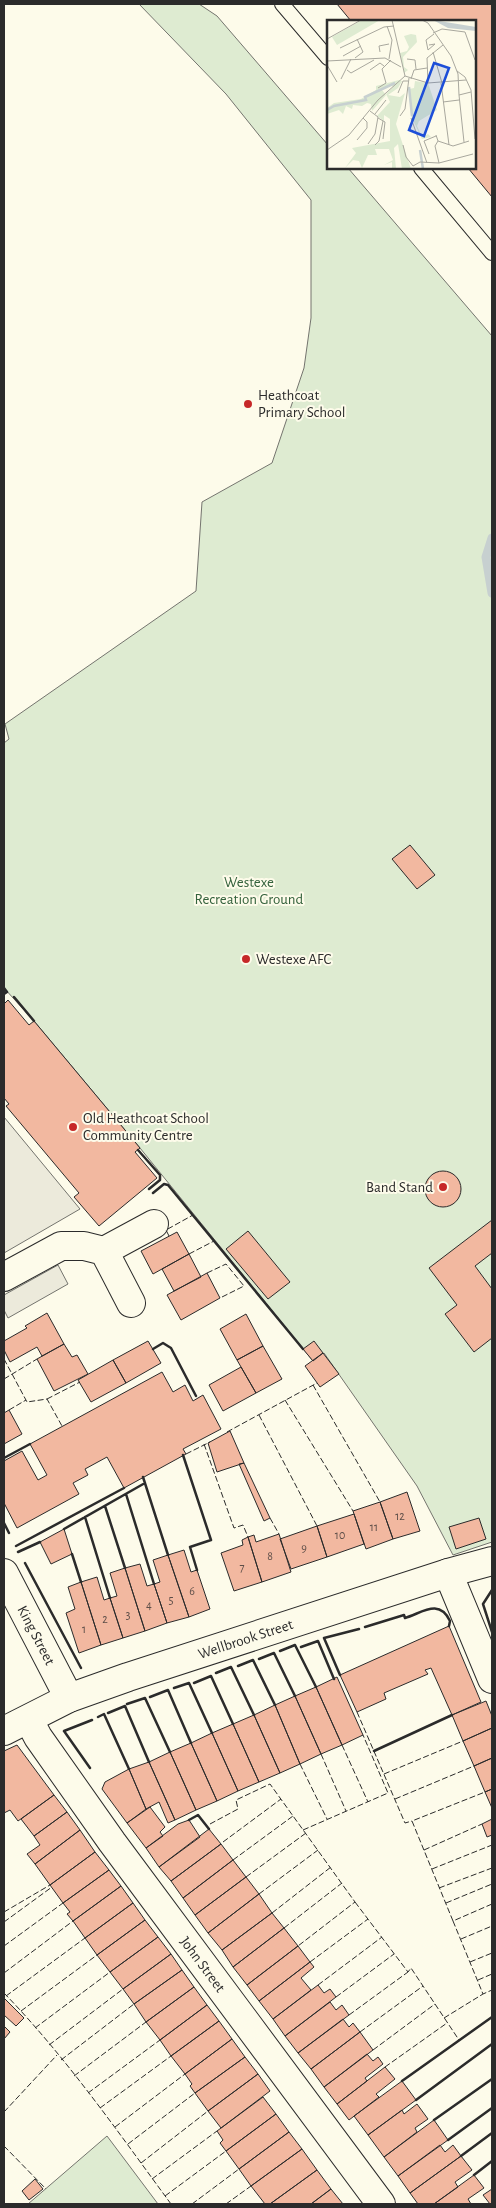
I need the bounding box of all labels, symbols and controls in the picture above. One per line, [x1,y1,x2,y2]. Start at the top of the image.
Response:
inset map [327,20,476,169]
place label: Heathcoat Primary School [258,388,346,420]
marker: Heathcoat Primary School [242,398,254,410]
park label: Westexe Recreation Ground [195,875,304,907]
place label: Westexe AFC [256,952,332,967]
marker: Westexe AFC [240,953,252,965]
place label: Old Heathcoat School Community Centre [83,1111,209,1143]
marker: Old Heathcoat School Community Centre [67,1121,79,1133]
place label: Band Stand [366,1180,433,1195]
marker: Band Stand [437,1181,449,1193]
house number: 12 [395,1510,405,1522]
house number: 11 [370,1521,378,1533]
house number: 10 [335,1529,345,1541]
house number: 9 [301,1542,307,1554]
house number: 8 [267,1550,273,1562]
house number: 7 [239,1561,245,1573]
house number: 6 [189,1585,195,1597]
house number: 5 [168,1594,174,1606]
house number: 4 [146,1599,152,1611]
street label: King Street [14,1603,58,1668]
house number: 3 [126,1609,131,1621]
house number: 2 [102,1613,108,1625]
street label: Wellbrook Street [196,1617,295,1662]
house number: 1 [82,1623,86,1635]
street label: John Street [177,1934,228,1995]

